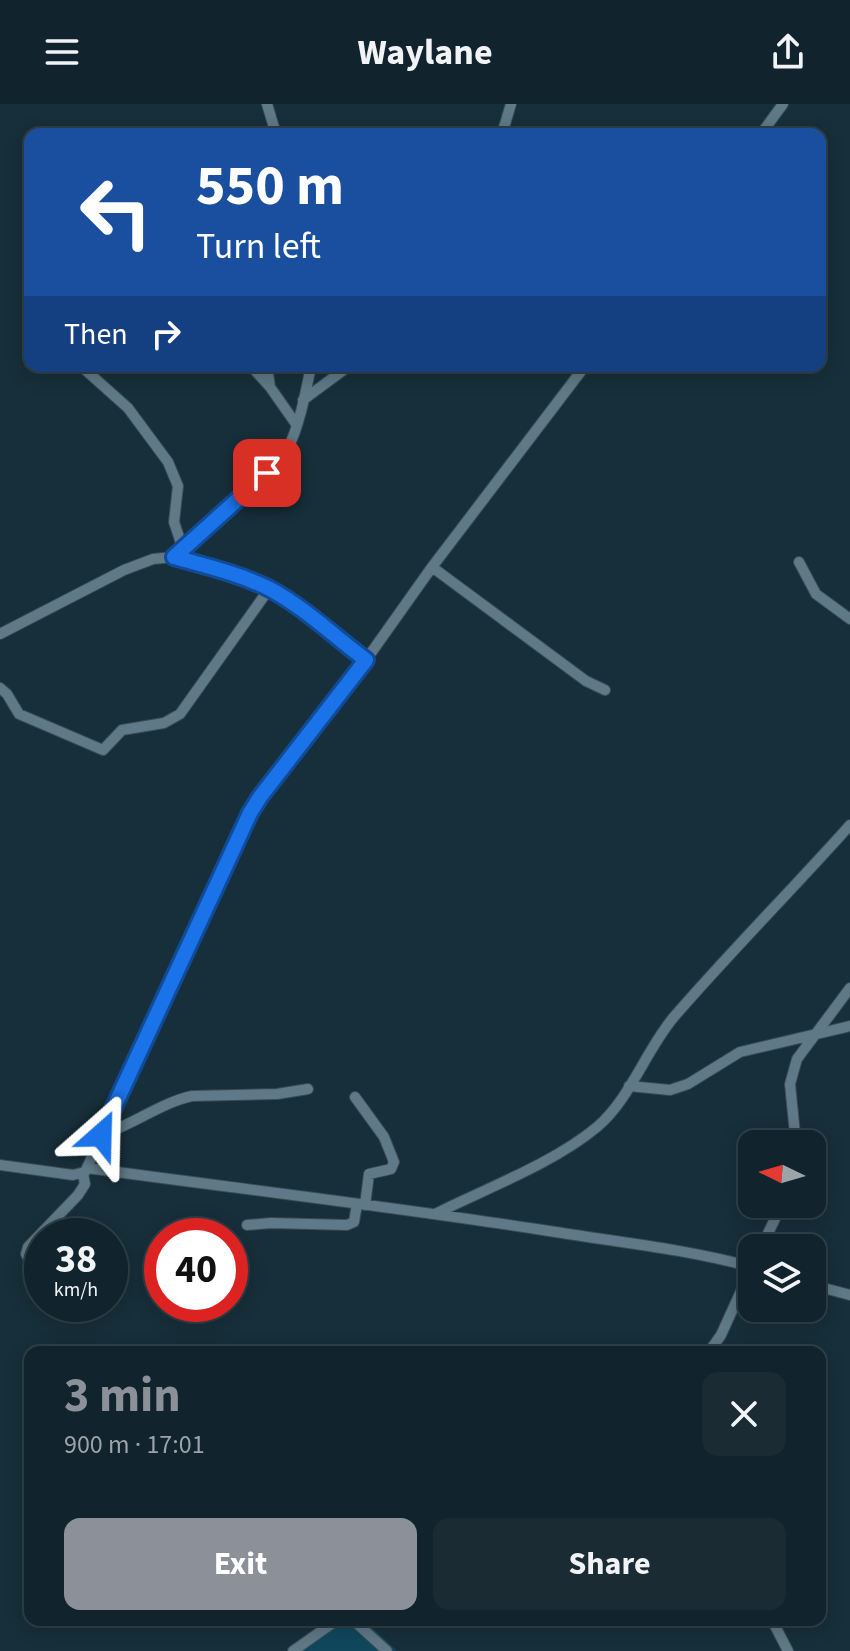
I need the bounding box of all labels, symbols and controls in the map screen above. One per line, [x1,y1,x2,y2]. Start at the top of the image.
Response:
text: Waylane [357,27,493,78]
icon: menu [40,30,84,74]
icon: share [766,30,810,74]
text: 550 m [196,147,344,226]
icon: left [64,160,168,264]
text: Turn left [196,221,321,272]
icon: right [144,312,188,356]
text: Then [64,313,128,356]
pin [233,439,301,507]
icon: arrive [245,451,289,495]
position arrow [59,1093,143,1177]
north arrow [738,1130,826,1218]
map controls [738,1130,826,1322]
speed limit sign: 40 [144,1218,248,1322]
text: 38 [55,1231,97,1288]
button: layers [738,1234,826,1322]
text: km/h [54,1276,98,1304]
text: 3 min [64,1362,181,1430]
button: close [702,1372,786,1456]
text: 900 m · 17:01 [64,1426,205,1463]
button: Exit [64,1518,417,1610]
button: Share [433,1518,786,1610]

